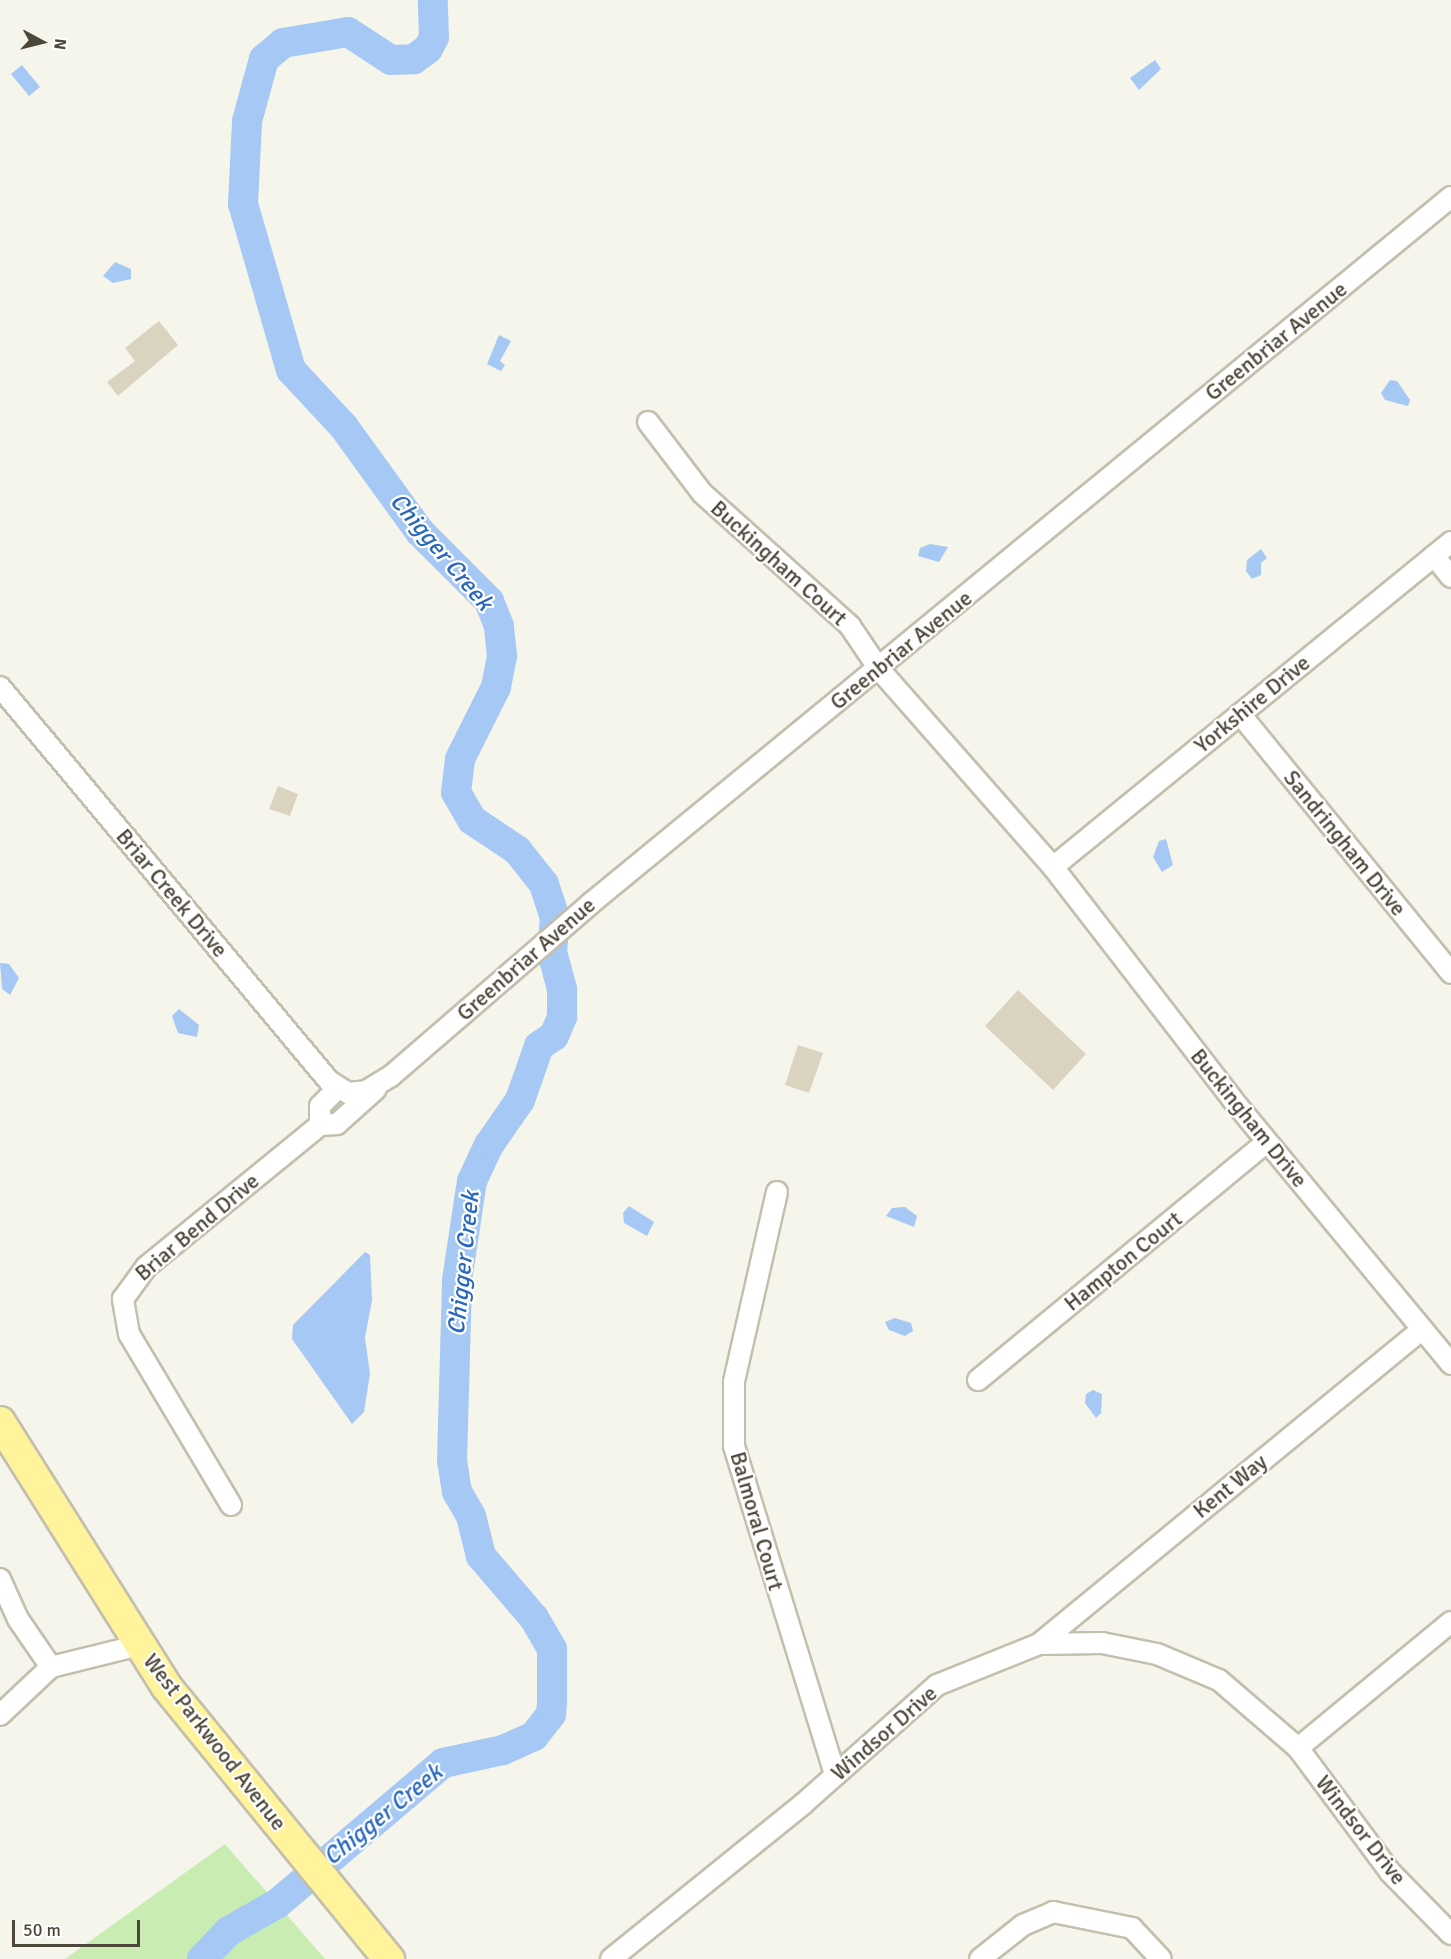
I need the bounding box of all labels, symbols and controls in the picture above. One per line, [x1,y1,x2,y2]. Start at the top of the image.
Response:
north arrow [12,12,72,72]
text: N [49,37,70,51]
street label: Greenbriar Avenue [1200,276,1352,406]
water label: Chigger Creek [384,487,498,617]
street label: Buckingham Court [705,495,853,631]
street label: Greenbriar Avenue [825,585,977,715]
street label: Yorkshire Drive [1189,649,1315,759]
street label: Sandringham Drive [1278,765,1412,921]
street label: Briar Creek Drive [111,823,233,963]
street label: Greenbriar Avenue [451,892,601,1026]
street label: Buckingham Drive [1185,1043,1313,1193]
street label: Briar Bend Drive [130,1168,264,1286]
water label: Chigger Creek [442,1190,486,1336]
street label: Hampton Court [1059,1205,1187,1317]
street label: Kent Way [1188,1448,1272,1524]
street label: Balmoral Court [725,1449,789,1593]
street label: West Parkwood Avenue [138,1648,292,1836]
street label: Windsor Drive [826,1680,942,1786]
water label: Chigger Creek [318,1758,448,1872]
street label: Windsor Drive [1310,1770,1412,1890]
scale bar [15,1908,142,1946]
text: 50 m [23,1919,61,1941]

